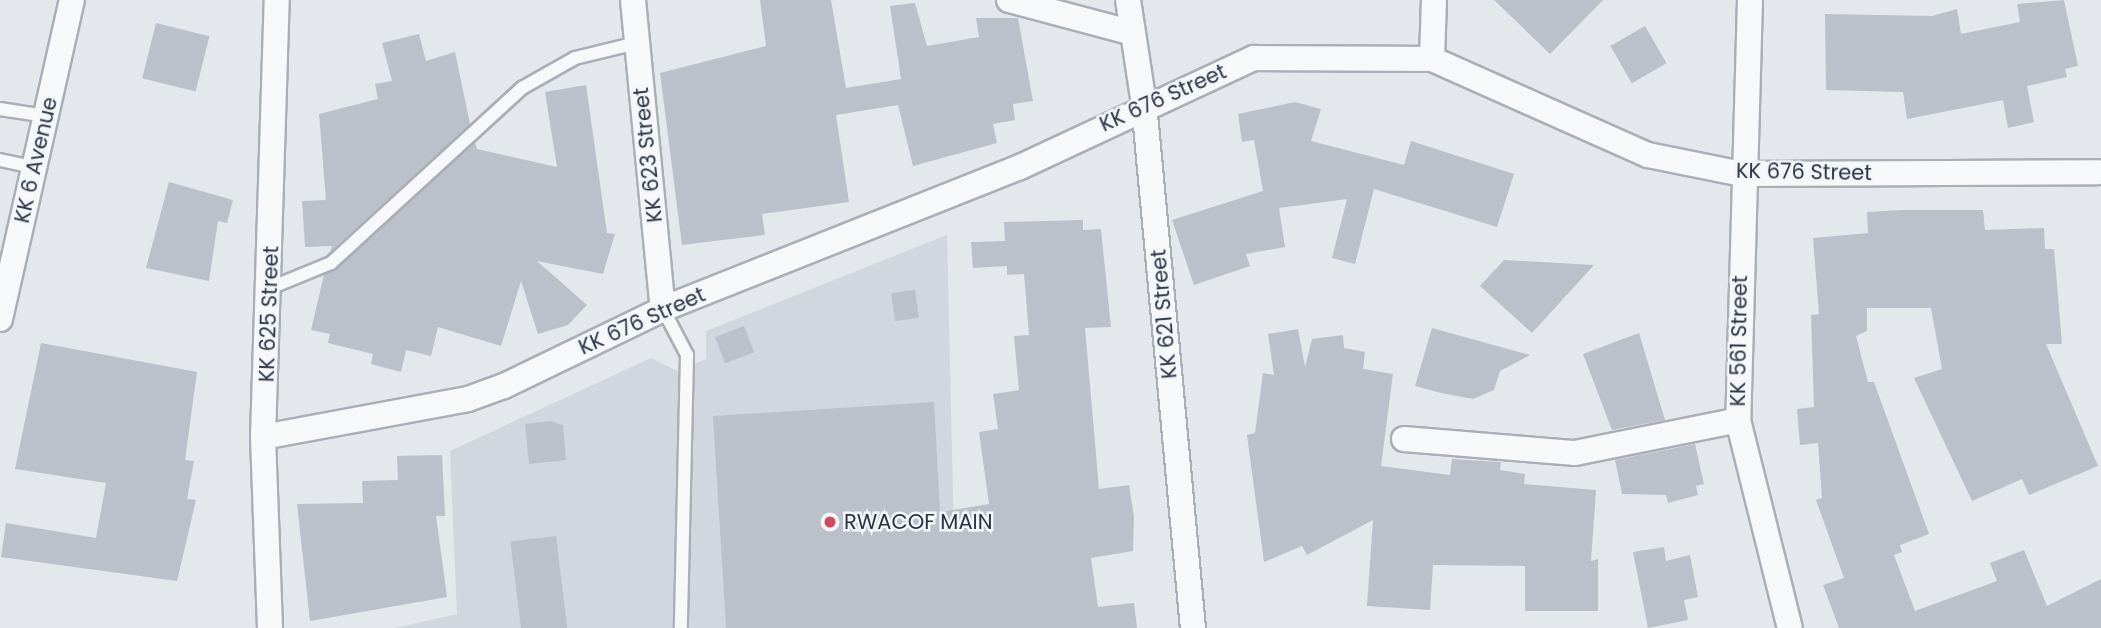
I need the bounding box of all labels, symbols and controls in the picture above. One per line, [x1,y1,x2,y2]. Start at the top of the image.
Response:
street label: KK 676 Street [1096,59,1230,137]
street label: KK 623 Street [628,86,668,224]
street label: KK 6 Avenue [9,95,63,225]
street label: KK 676 Street [1736,158,1872,186]
street label: KK 625 Street [254,245,284,383]
street label: KK 621 Street [1146,248,1182,380]
street label: KK 561 Street [1725,275,1753,407]
street label: KK 676 Street [575,282,709,360]
place label: RWACOF MAIN [844,509,992,535]
marker: RWACOF MAIN [822,514,838,530]

